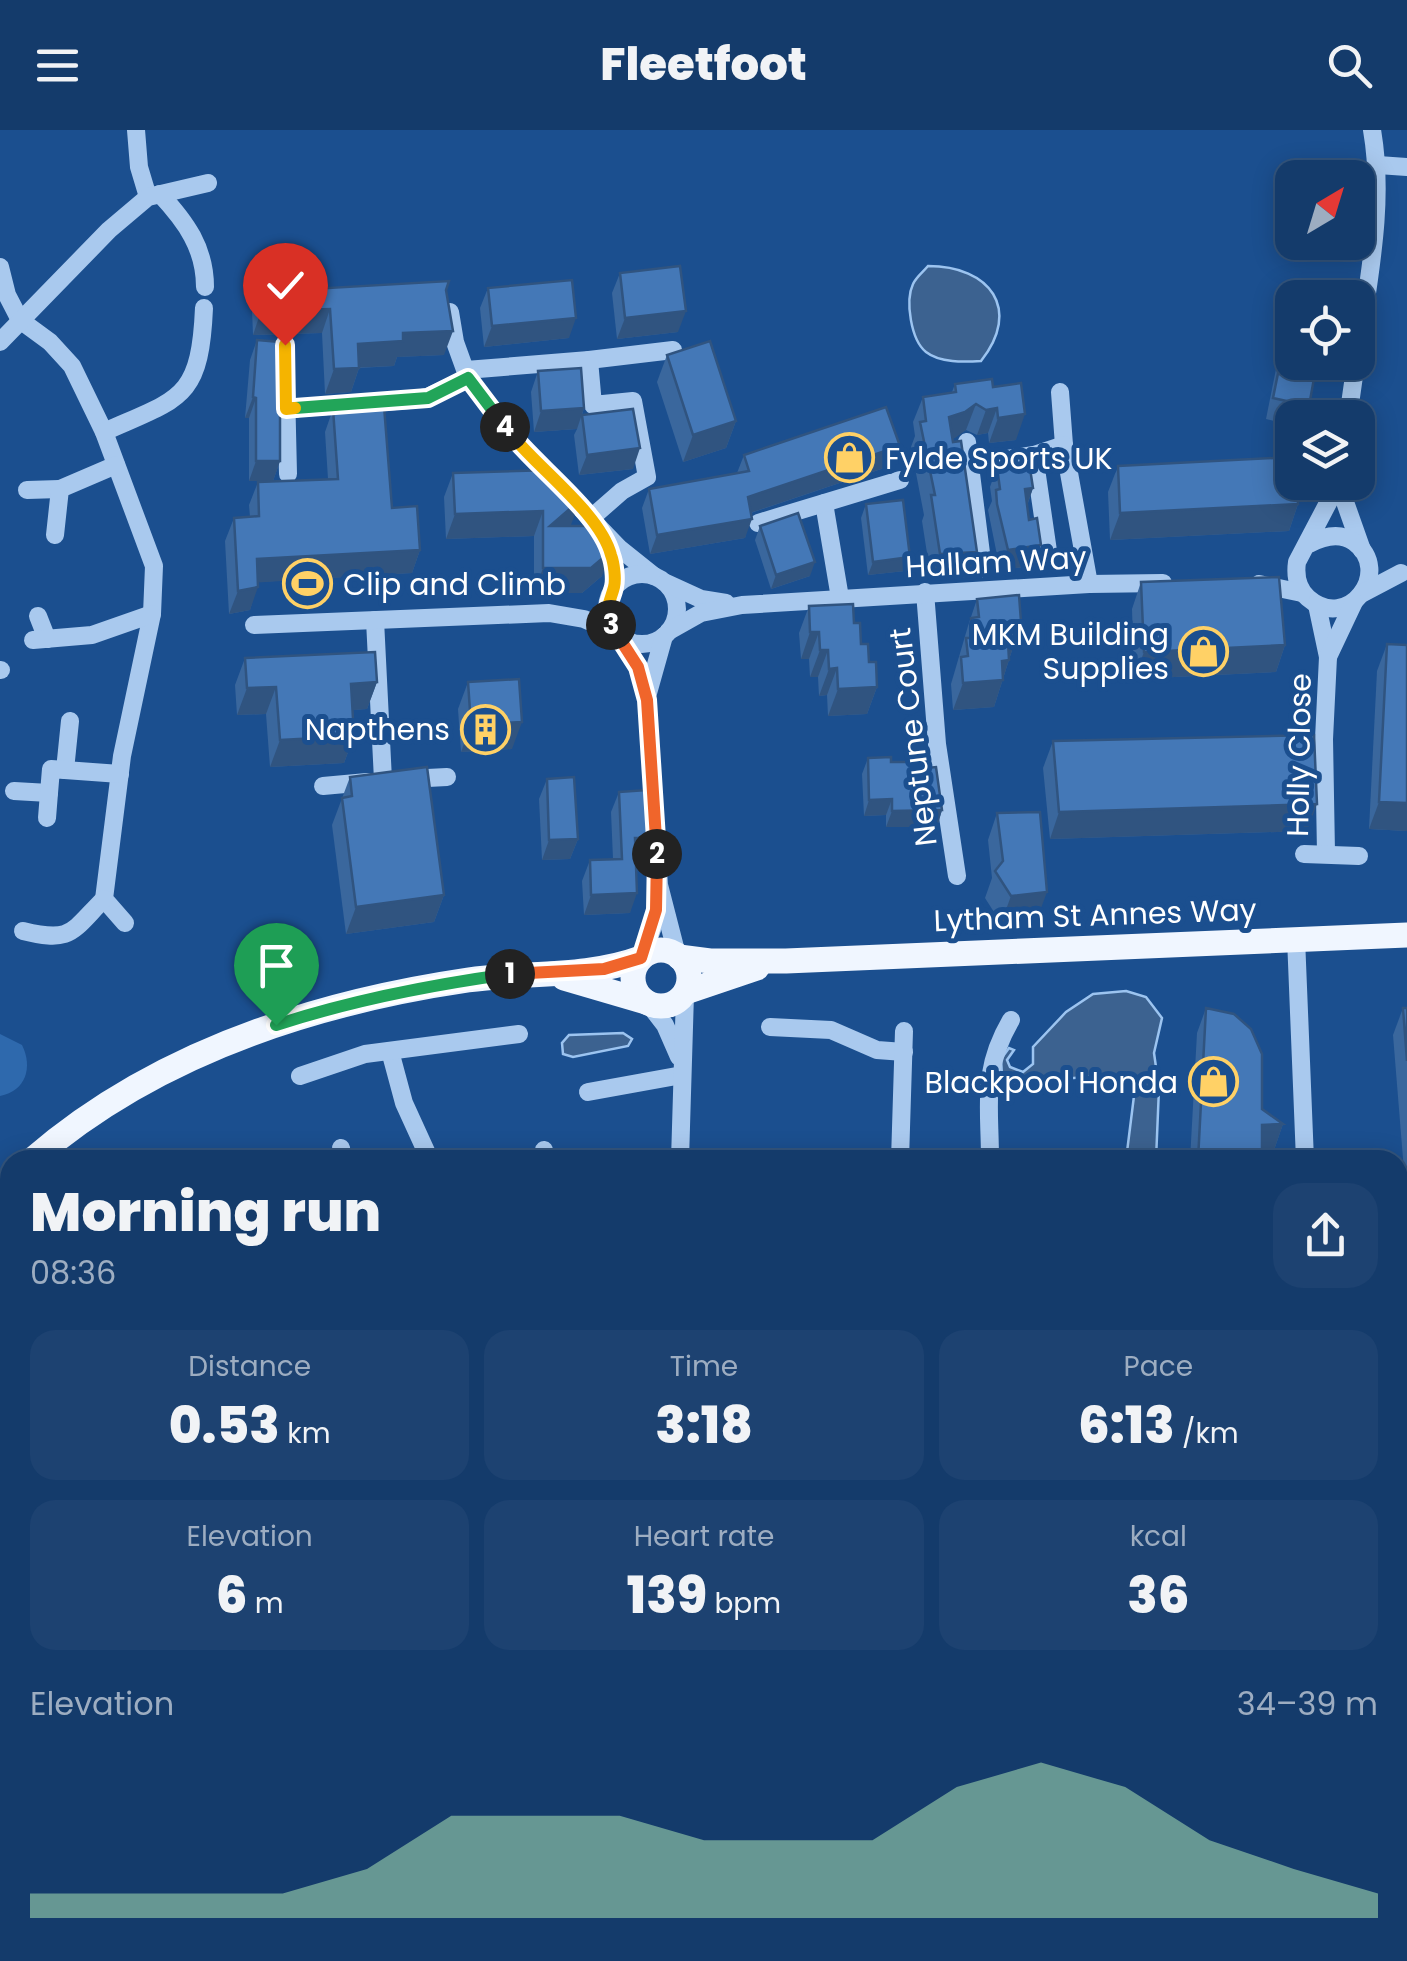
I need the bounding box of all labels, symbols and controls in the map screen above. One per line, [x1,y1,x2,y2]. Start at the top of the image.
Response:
text: Fleetfoot [600,33,807,96]
icon: menu [30,38,85,93]
icon: search [1322,38,1377,93]
north arrow [1275,160,1375,260]
map controls [1275,160,1375,500]
pin [243,243,328,346]
icon: check [258,258,313,313]
button: locate [1275,280,1375,380]
button: layers [1275,400,1375,500]
pin: 4 [480,402,530,452]
text: 4 [496,407,514,446]
shop icon: Fylde Sports UK [824,432,876,484]
place label: Fylde Sports UK [885,437,1112,480]
street label: Hallam Way [904,536,1088,588]
sports icon: Clip and Climb [282,558,334,610]
place label: Clip and Climb [343,563,566,606]
pin: 3 [586,600,636,650]
text: 3 [603,605,619,644]
place label: MKM Building Supplies [972,613,1169,690]
street label: Neptune Court [878,625,948,849]
shop icon: MKM Building Supplies [1178,625,1230,677]
street label: Holly Close [1276,673,1322,837]
building icon: Napthens [459,703,511,755]
place label: Napthens [305,708,450,751]
pin: 2 [632,829,682,879]
text: 2 [649,834,665,873]
street label: Lytham St Annes Way [933,888,1257,942]
pin [234,923,319,1026]
icon: arrive [249,938,304,993]
pin: 1 [485,949,535,999]
text: 1 [505,954,515,993]
shop icon: Blackpool Honda [1187,1056,1239,1108]
place label: Blackpool Honda [925,1061,1178,1104]
text: Morning run [30,1173,381,1250]
button: share [1273,1183,1378,1288]
text: 08:36 [30,1250,116,1295]
text: Distance [188,1347,311,1386]
text: Time [670,1347,738,1386]
text: Pace [1124,1347,1193,1386]
text: 0.53 [169,1390,280,1461]
text: 3:18 [655,1390,753,1461]
text: 6:13 [1078,1390,1175,1461]
text: km [280,1414,331,1453]
text: /km [1175,1414,1239,1453]
text: Elevation [187,1517,313,1556]
text: Heart rate [634,1517,774,1556]
text: kcal [1130,1517,1187,1556]
text: 6 [216,1560,247,1631]
text: 139 [627,1560,707,1631]
text: 36 [1127,1560,1189,1631]
text: m [247,1584,284,1623]
text: bpm [707,1584,781,1623]
text: Elevation [30,1681,174,1726]
text: 34–39 m [1237,1681,1378,1726]

